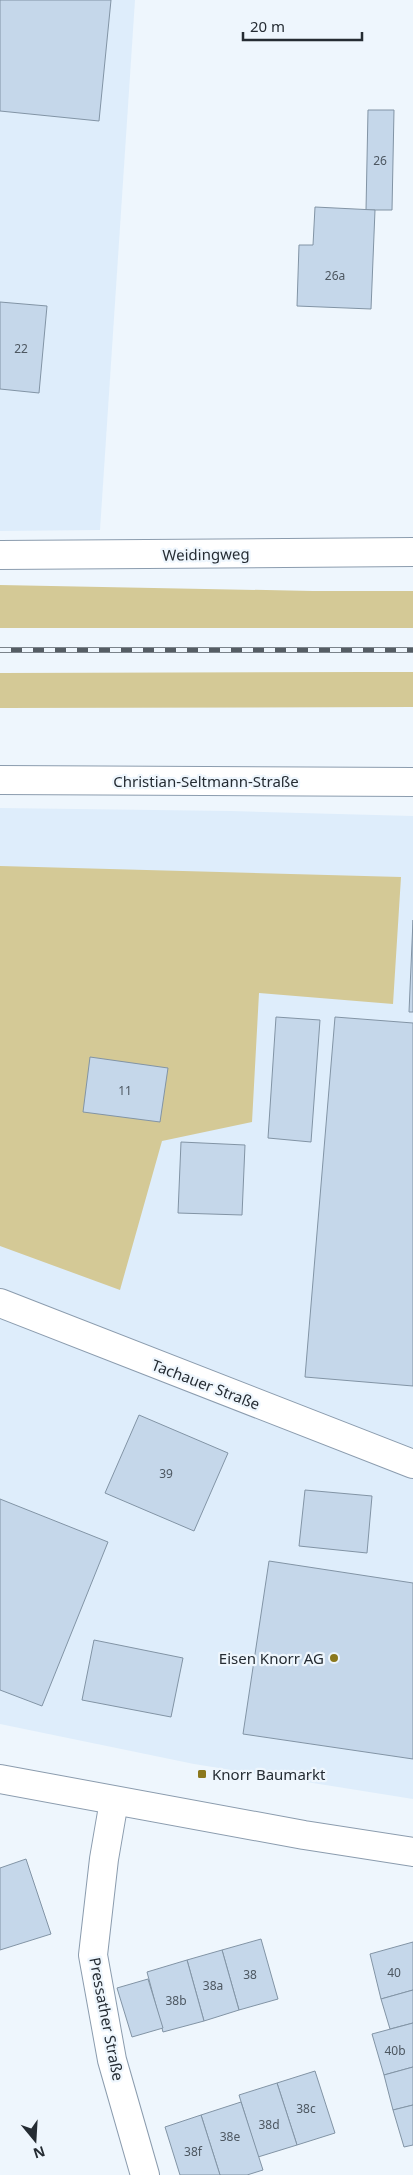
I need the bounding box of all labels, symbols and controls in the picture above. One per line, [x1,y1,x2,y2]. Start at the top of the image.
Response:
scale bar [243,10,362,42]
text: 20 m [250,16,285,36]
house number: 26 [373,152,387,169]
house number: 26a [325,267,345,284]
house number: 22 [14,340,28,357]
street label: Weidingweg [162,543,250,565]
street label: Christian-Seltmann-Straße [113,771,299,791]
house number: 11 [118,1082,132,1099]
street label: Tachauer Straße [149,1354,263,1414]
house number: 39 [159,1465,173,1482]
place label: Eisen Knorr AG [219,1648,324,1668]
marker: Eisen Knorr AG [328,1652,340,1664]
place label: Knorr Baumarkt [212,1764,326,1784]
marker: Knorr Baumarkt [196,1768,208,1780]
street label: Pressather Straße [85,1956,129,2082]
house number: 40 [387,1964,401,1981]
house number: 38 [243,1966,257,1983]
house number: 38a [203,1977,223,1994]
house number: 38b [165,1992,187,2009]
house number: 40b [384,2042,406,2059]
house number: 38c [296,2100,316,2117]
north arrow [10,2115,60,2165]
house number: 38d [258,2116,280,2133]
house number: 38e [220,2128,240,2145]
text: N [31,2142,48,2164]
house number: 38f [184,2143,203,2160]

